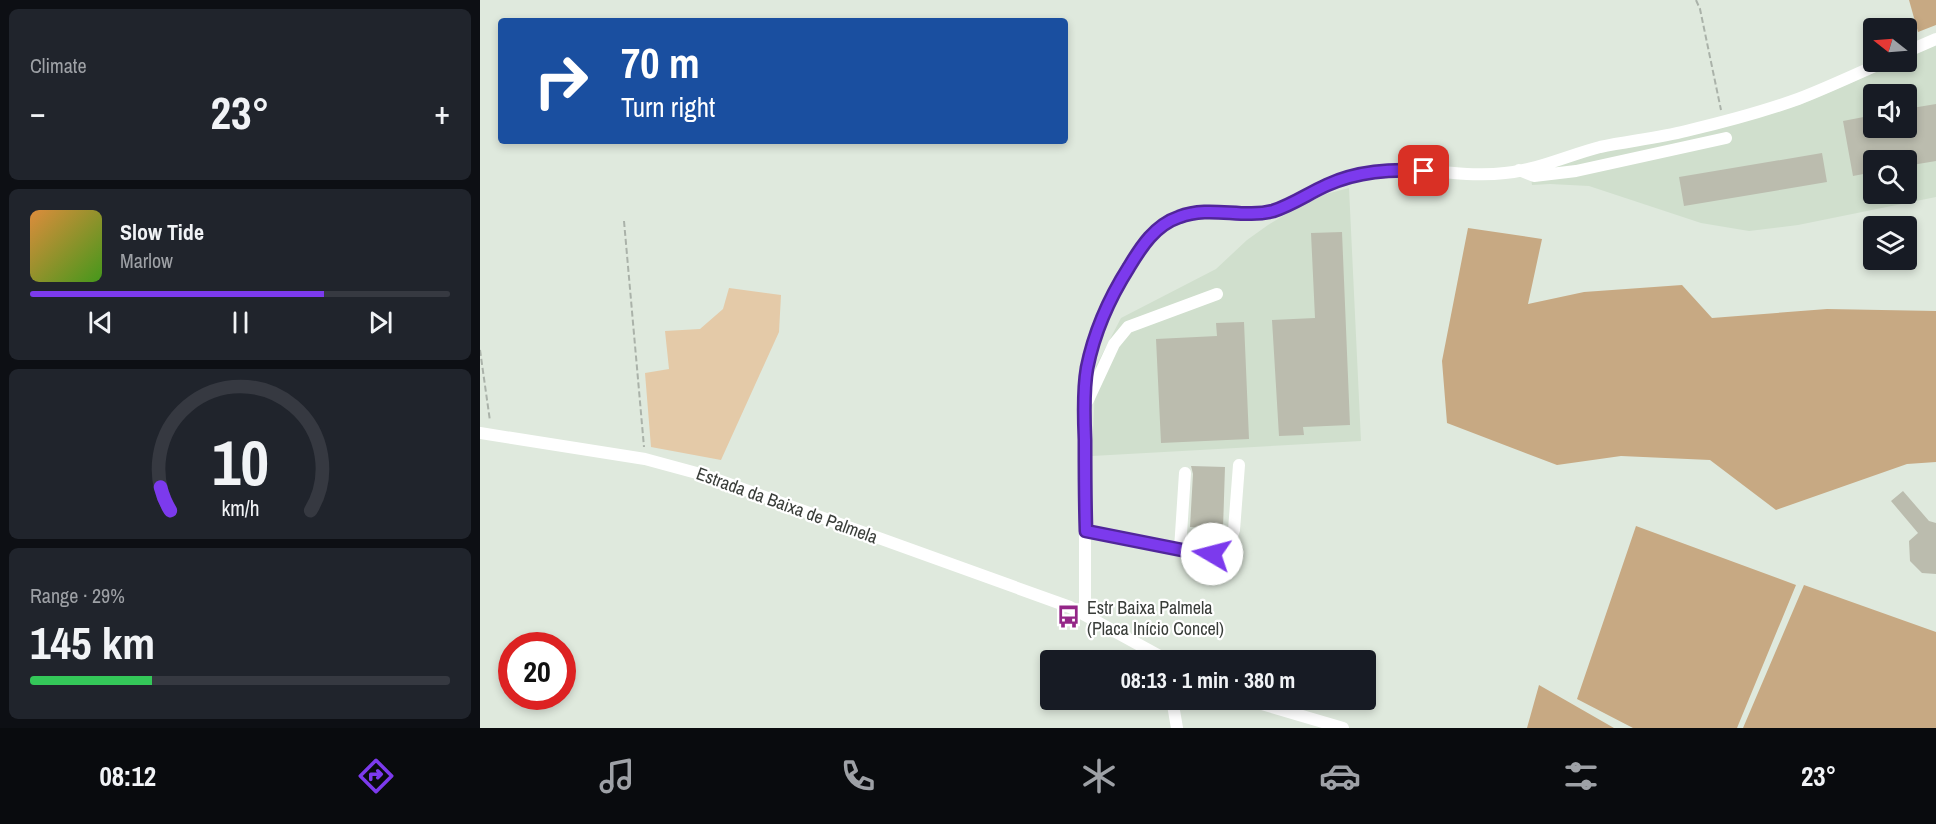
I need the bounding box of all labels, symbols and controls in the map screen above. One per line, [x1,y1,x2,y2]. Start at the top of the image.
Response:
north arrow [1863,18,1917,72]
map controls [1863,18,1917,270]
text: 70 m [621,35,700,91]
icon: right [522,42,600,120]
text: Climate [30,52,87,79]
text: 23° [210,82,270,143]
button: sound [1863,84,1917,138]
text: Turn right [621,89,715,125]
text: − [30,90,46,134]
text: + [434,90,450,134]
pin [1398,145,1449,196]
button: search [1863,150,1917,204]
icon: arrive [1407,154,1440,187]
button: layers [1863,216,1917,270]
text: Slow Tide [120,217,204,247]
text: Marlow [120,247,173,274]
icon: previous [84,306,117,339]
icon: pause [224,306,257,339]
icon: next [364,306,397,339]
text: 10 [212,420,268,504]
street label: Estrada da Baixa de Palmela [693,461,881,549]
text: km/h [221,494,259,523]
position arrow [1180,522,1244,586]
text: Range · 29% [30,582,125,609]
place label: Estr Baixa Palmela (Placa Início Concel) [1087,595,1224,641]
bus stop icon: Estr Baixa Palmela (Placa Início Concel) [1056,604,1082,630]
text: 145 km [30,612,155,673]
speed limit sign: 20 [498,632,576,710]
text: 08:13 · 1 min · 380 m [1121,665,1295,695]
icon: directions [355,755,397,797]
icon: music [596,755,638,797]
icon: phone [837,755,879,797]
icon: climate [1078,755,1120,797]
icon: car [1319,755,1361,797]
icon: filters [1560,755,1602,797]
text: 08:12 [99,758,156,794]
text: 23° [1801,758,1836,794]

